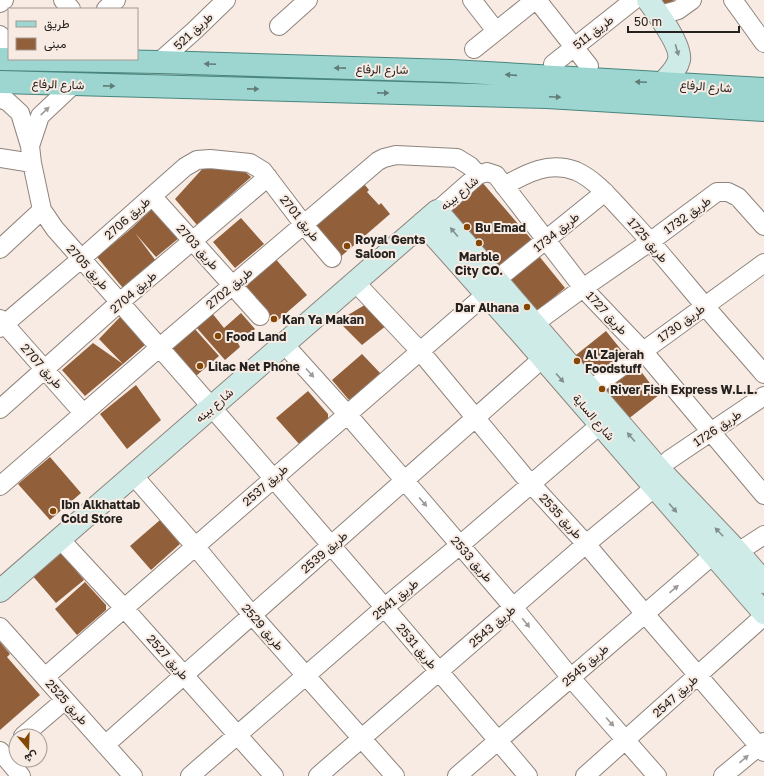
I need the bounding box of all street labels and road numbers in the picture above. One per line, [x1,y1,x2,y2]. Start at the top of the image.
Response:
street label: طريق 521 [170,9,217,54]
street label: طريق 511 [570,11,617,53]
street label: شارع الرفاع [355,61,408,79]
street label: شارع الرفاع [31,76,85,94]
street label: شارع الرفاع [679,77,733,97]
street label: شارع بينه [437,173,482,215]
street label: طريق 2701 [276,192,323,245]
street label: طريق 2706 [101,193,154,243]
street label: طريق 1732 [660,193,714,238]
street label: طريق 1734 [530,209,583,256]
street label: طريق 1725 [624,214,672,266]
street label: طريق 2703 [173,221,223,274]
street label: طريق 2705 [63,241,112,294]
street label: طريق 2702 [203,264,256,313]
street label: طريق 2704 [107,268,160,317]
street label: طريق 1727 [582,288,631,339]
street label: طريق 1730 [654,301,708,346]
street label: طريق 2707 [17,340,66,392]
street label: شارع بينه [192,384,237,427]
street label: شارع الساية [568,391,618,445]
street label: طريق 1726 [690,406,745,450]
street label: طريق 2537 [239,461,292,510]
street label: طريق 2535 [536,490,586,543]
street label: طريق 2539 [298,528,351,577]
street label: طريق 2533 [447,533,496,586]
street label: طريق 2541 [369,575,422,623]
street label: طريق 2529 [238,601,287,654]
street label: طريق 2543 [466,602,519,651]
street label: طريق 2531 [393,620,441,673]
street label: طريق 2527 [143,631,192,684]
street label: طريق 2545 [559,641,612,690]
street label: طريق 2547 [649,672,702,721]
street label: طريق 2525 [42,676,92,729]

